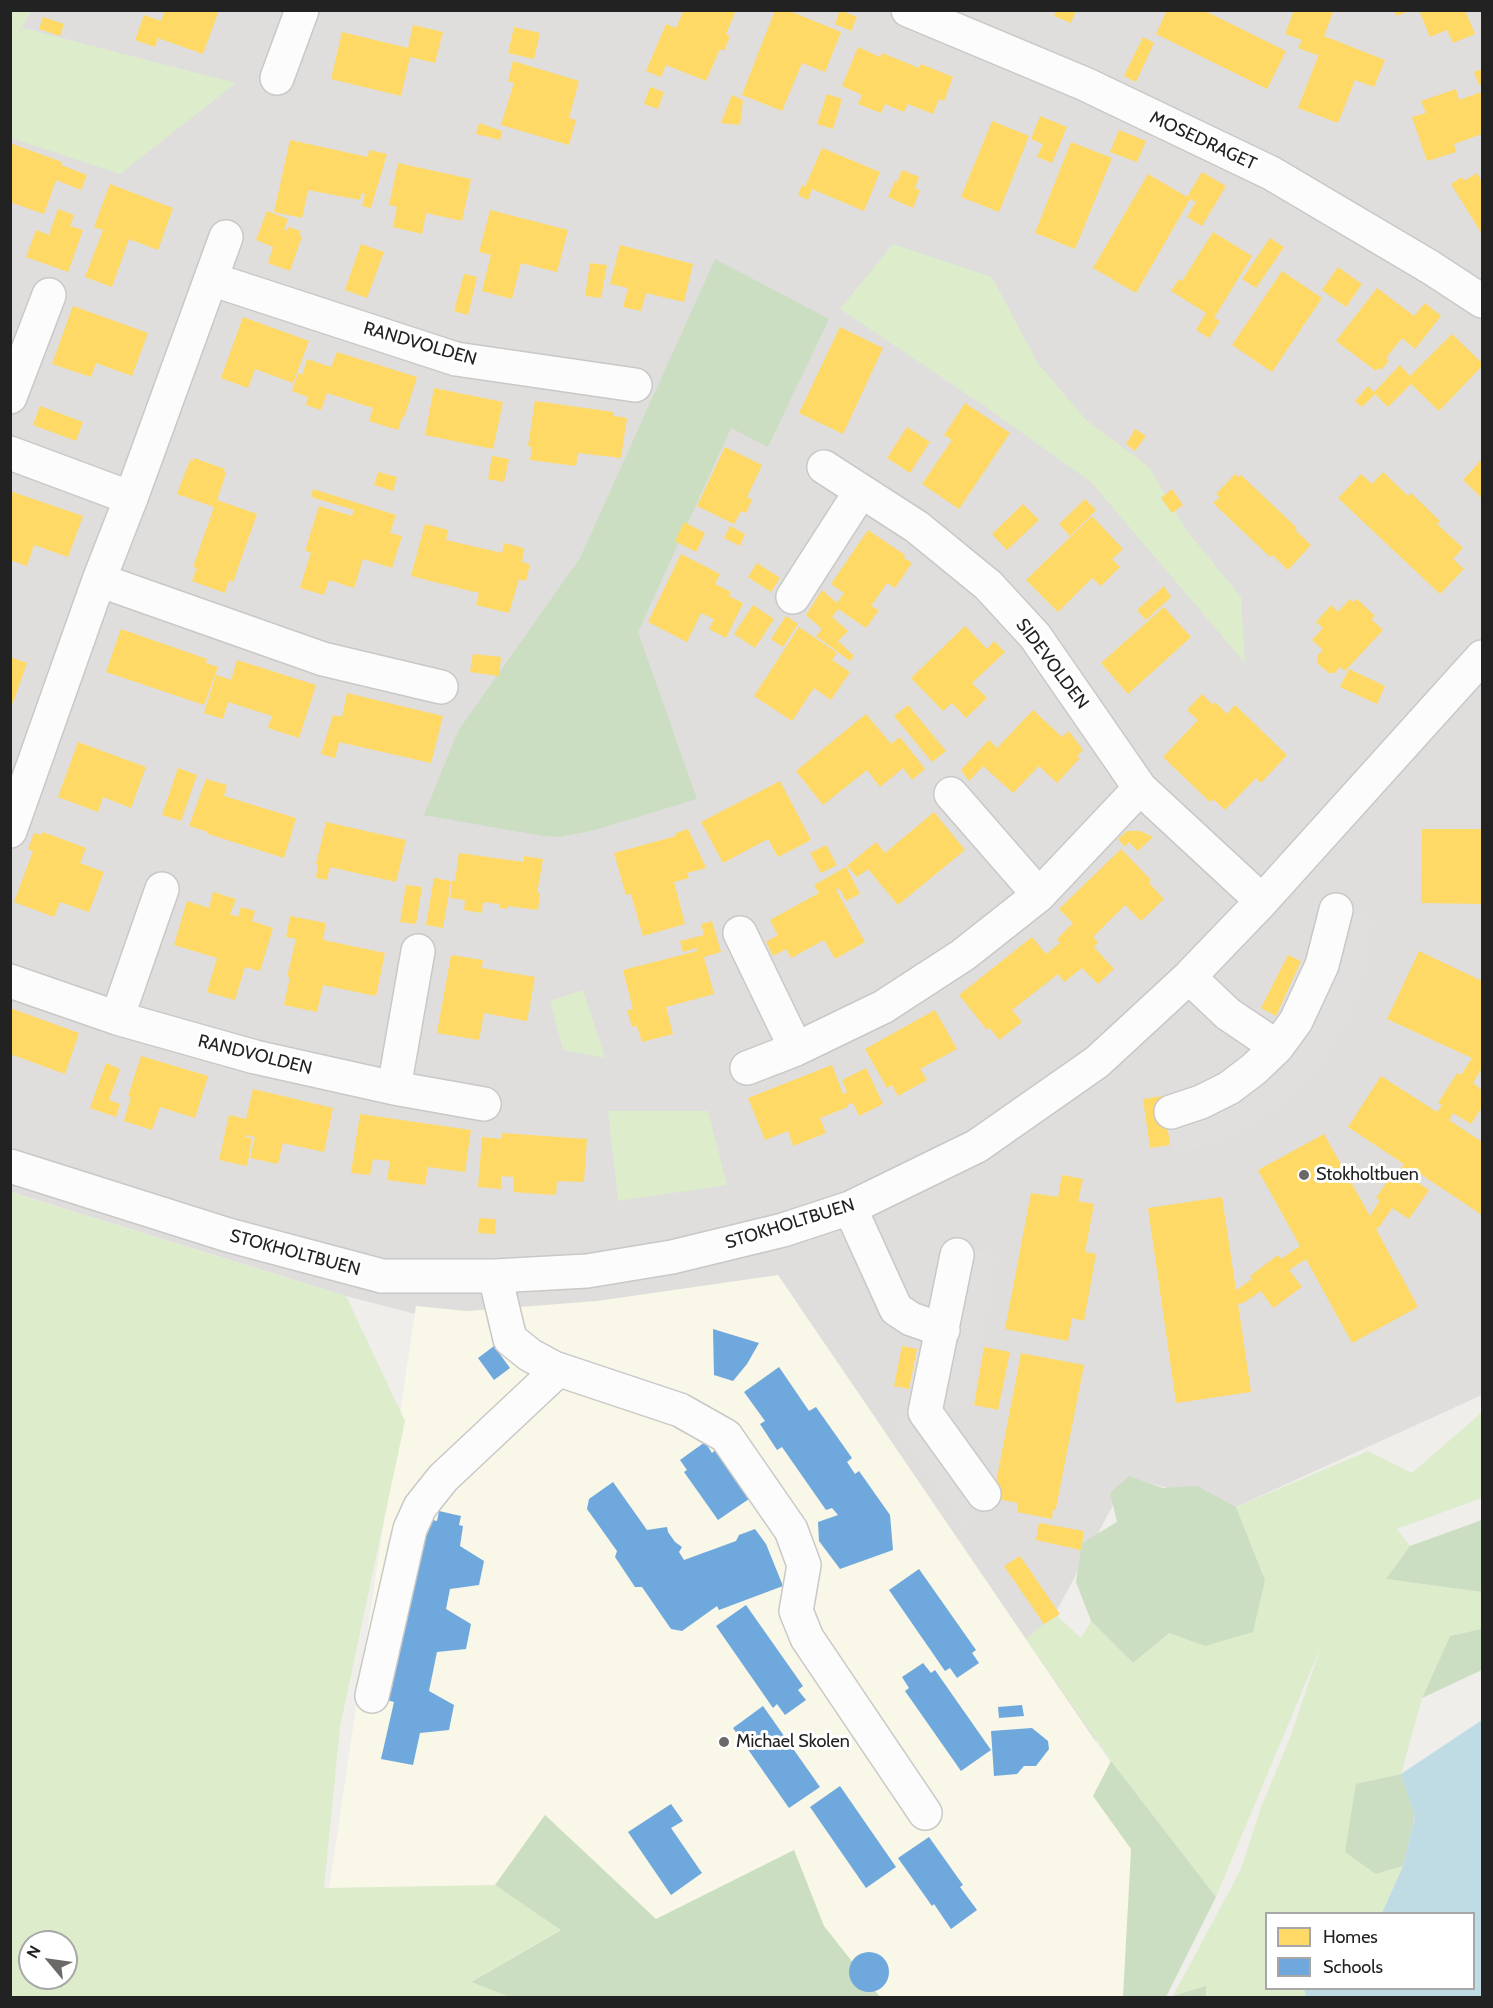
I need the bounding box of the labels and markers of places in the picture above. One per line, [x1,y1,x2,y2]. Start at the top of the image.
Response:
place label: Stokholtbuen [1316,1164,1419,1186]
marker: Stokholtbuen [1297,1168,1311,1182]
place label: Michael Skolen [736,1731,850,1753]
marker: Michael Skolen [717,1735,731,1749]

